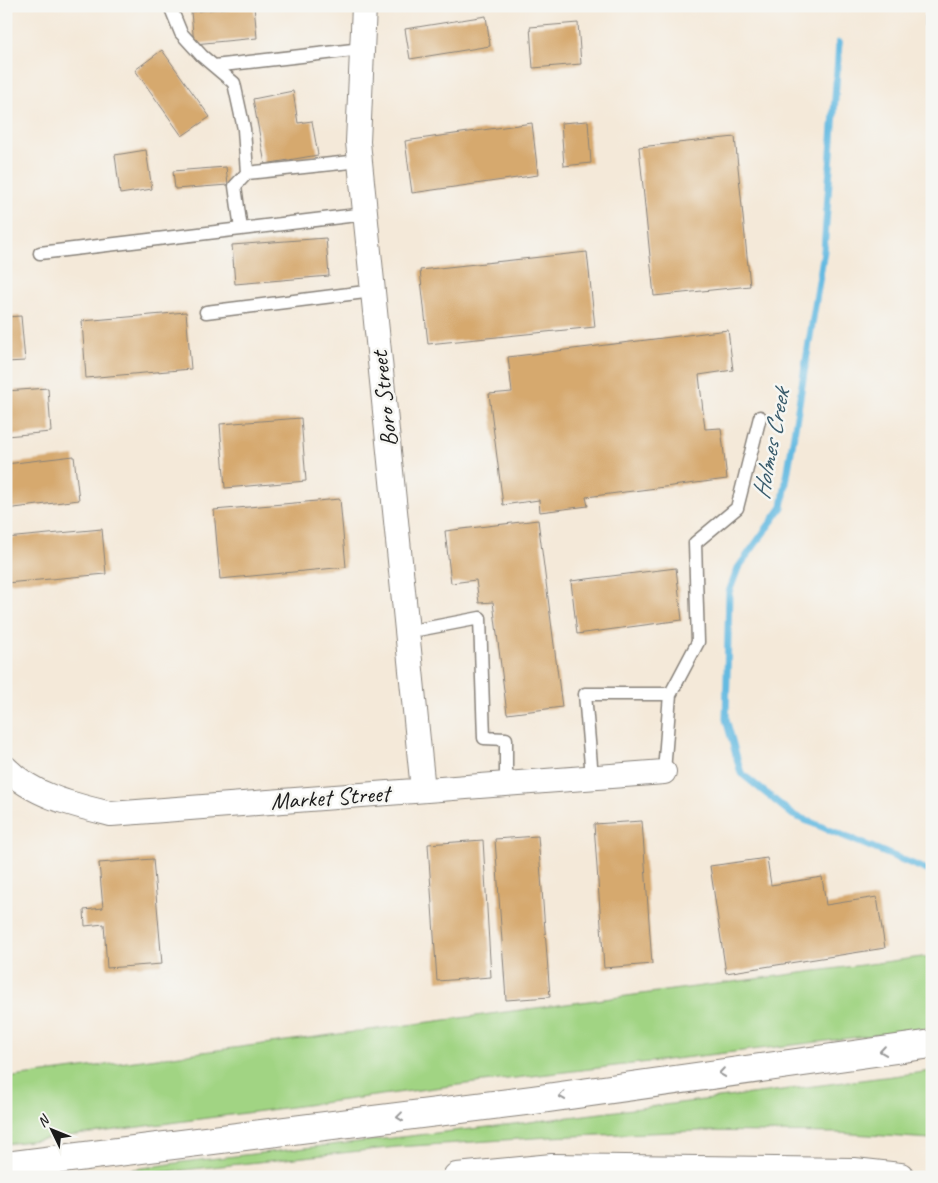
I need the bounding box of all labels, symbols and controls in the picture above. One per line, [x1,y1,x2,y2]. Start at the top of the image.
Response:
street label: Boro Street [364,348,404,448]
water label: Holmes Creek [745,383,798,502]
street label: Market Street [270,778,393,816]
one-way arrow [879,1045,888,1055]
one-way arrow [718,1068,727,1078]
one-way arrow [557,1090,565,1101]
north arrow [28,1106,78,1156]
text: N [34,1111,54,1130]
one-way arrow [396,1111,404,1122]

